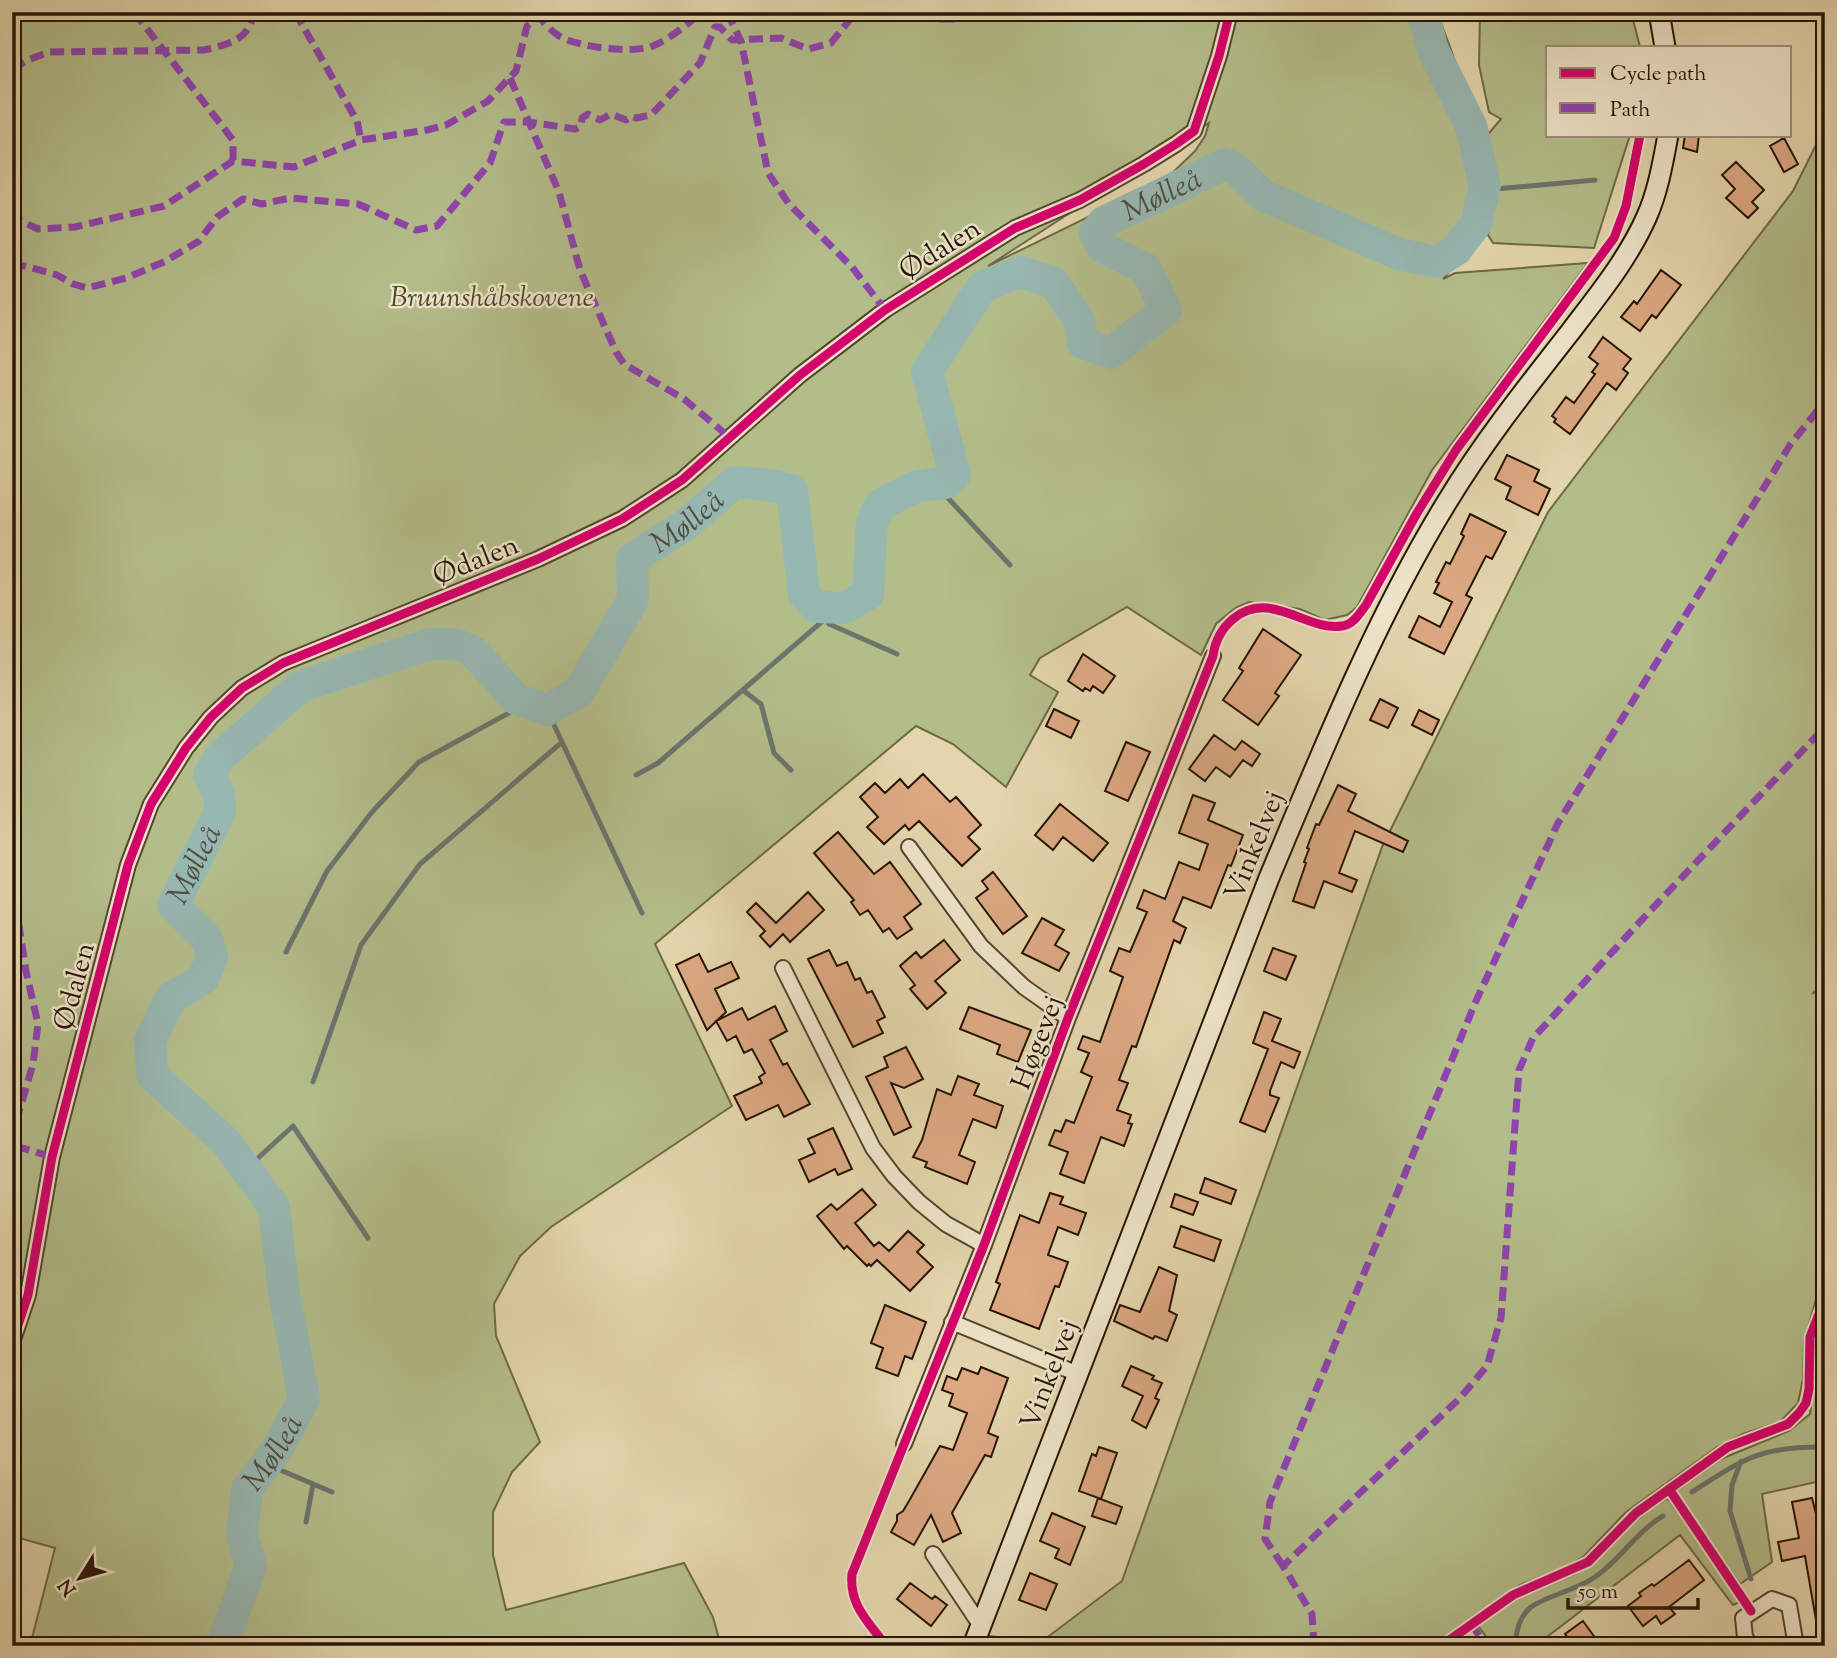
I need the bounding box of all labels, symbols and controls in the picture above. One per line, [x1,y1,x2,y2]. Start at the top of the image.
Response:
legend [1546,46,1792,136]
text: Cycle path [1610,60,1707,90]
text: Path [1610,96,1651,126]
water label: Mølleå [1116,159,1210,234]
street label: Ødalen [892,210,989,291]
park label: Bruunshåbskovene [390,279,594,319]
water label: Mølleå [643,481,735,566]
street label: Ødalen [427,526,525,597]
street label: Vinkelvej [1216,785,1296,907]
water label: Mølleå [158,818,234,912]
street label: Ødalen [45,938,107,1035]
street label: Høgevej [1003,990,1075,1096]
street label: Vinkelvej [1012,1314,1090,1436]
water label: Mølleå [233,1408,316,1501]
north arrow [46,1542,116,1612]
scale bar [1568,1567,1697,1611]
text: N [53,1573,84,1601]
text: 50 m [1577,1578,1618,1608]

